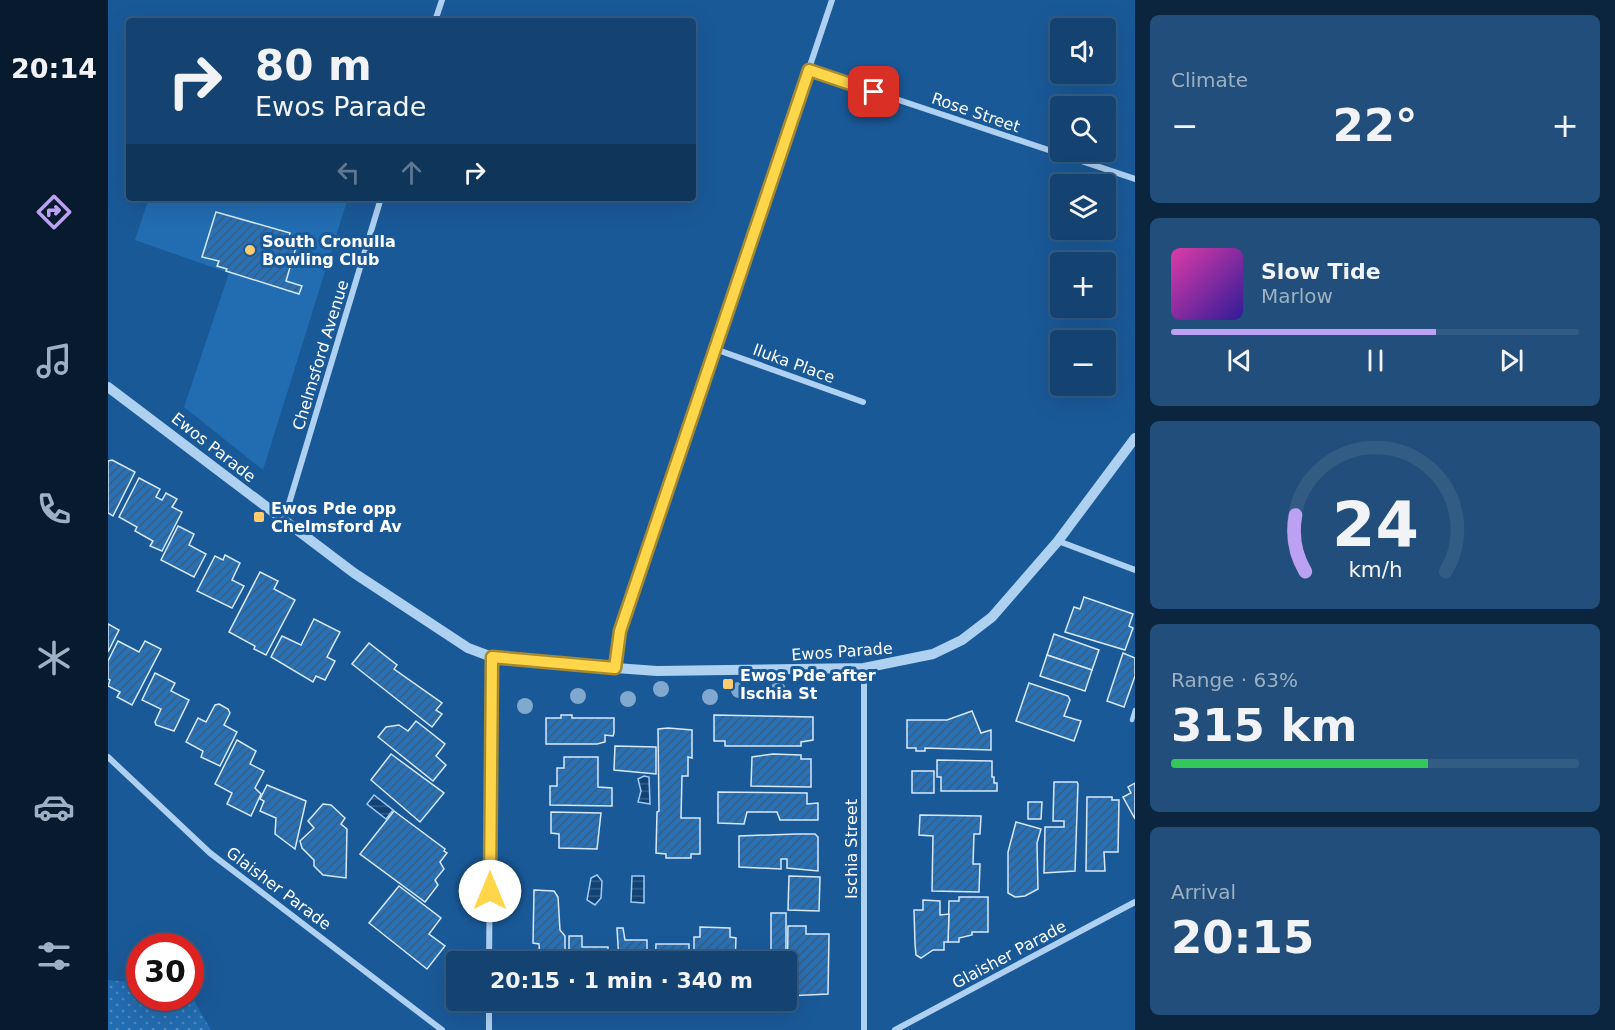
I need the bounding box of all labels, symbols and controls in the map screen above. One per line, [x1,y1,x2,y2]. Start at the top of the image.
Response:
map controls [1050,18,1116,396]
button: sound [1050,18,1116,84]
text: 80 m [255,41,372,90]
icon: right [156,42,234,120]
text: 20:14 [11,53,97,84]
pin [848,66,899,117]
text: Climate [1171,68,1248,92]
icon: arrive [857,75,890,108]
street label: Rose Street [929,89,1022,136]
text: Ewos Parade [255,91,426,122]
button: search [1050,96,1116,162]
text: 22° [1332,99,1418,152]
text: − [1171,106,1199,145]
text: + [1551,106,1579,145]
icon: left [332,156,365,189]
icon: ahead [395,156,428,189]
icon: right [458,156,491,189]
button: layers [1050,174,1116,240]
icon: directions [33,191,75,233]
place label: South Cronulla Bowling Club [262,232,396,269]
marker: South Cronulla Bowling Club [243,243,257,257]
button: + [1050,252,1116,318]
text: Slow Tide [1261,259,1381,284]
street label: Chelmsford Avenue [289,278,352,432]
text: Marlow [1261,284,1333,308]
button: − [1050,330,1116,396]
icon: music [33,340,75,382]
street label: Iluka Place [750,340,837,387]
icon: previous [1223,344,1256,377]
icon: pause [1359,344,1392,377]
icon: next [1495,344,1528,377]
street label: Ewos Parade [168,409,260,486]
icon: phone [33,488,75,530]
text: 24 [1332,488,1418,561]
place label: Ewos Pde opp Chelmsford Av [271,499,402,536]
marker: Ewos Pde opp Chelmsford Av [252,510,266,524]
text: km/h [1348,557,1402,582]
icon: climate [33,637,75,679]
street label: Ewos Parade [791,638,893,665]
place label: Ewos Pde after Ischia St [740,666,876,703]
text: Range · 63% [1171,668,1298,692]
marker: Ewos Pde after Ischia St [721,677,735,691]
text: 315 km [1171,699,1357,752]
icon: car [33,786,75,828]
street label: Ischia Street [842,799,861,899]
street label: Glaisher Parade [223,843,335,934]
position arrow [458,859,522,923]
text: Arrival [1171,880,1236,904]
text: 20:15 [1171,911,1314,964]
street label: Glaisher Parade [949,916,1069,992]
speed limit sign: 30 [126,933,204,1011]
icon: filters [33,935,75,977]
text: 20:15 · 1 min · 340 m [490,968,753,993]

